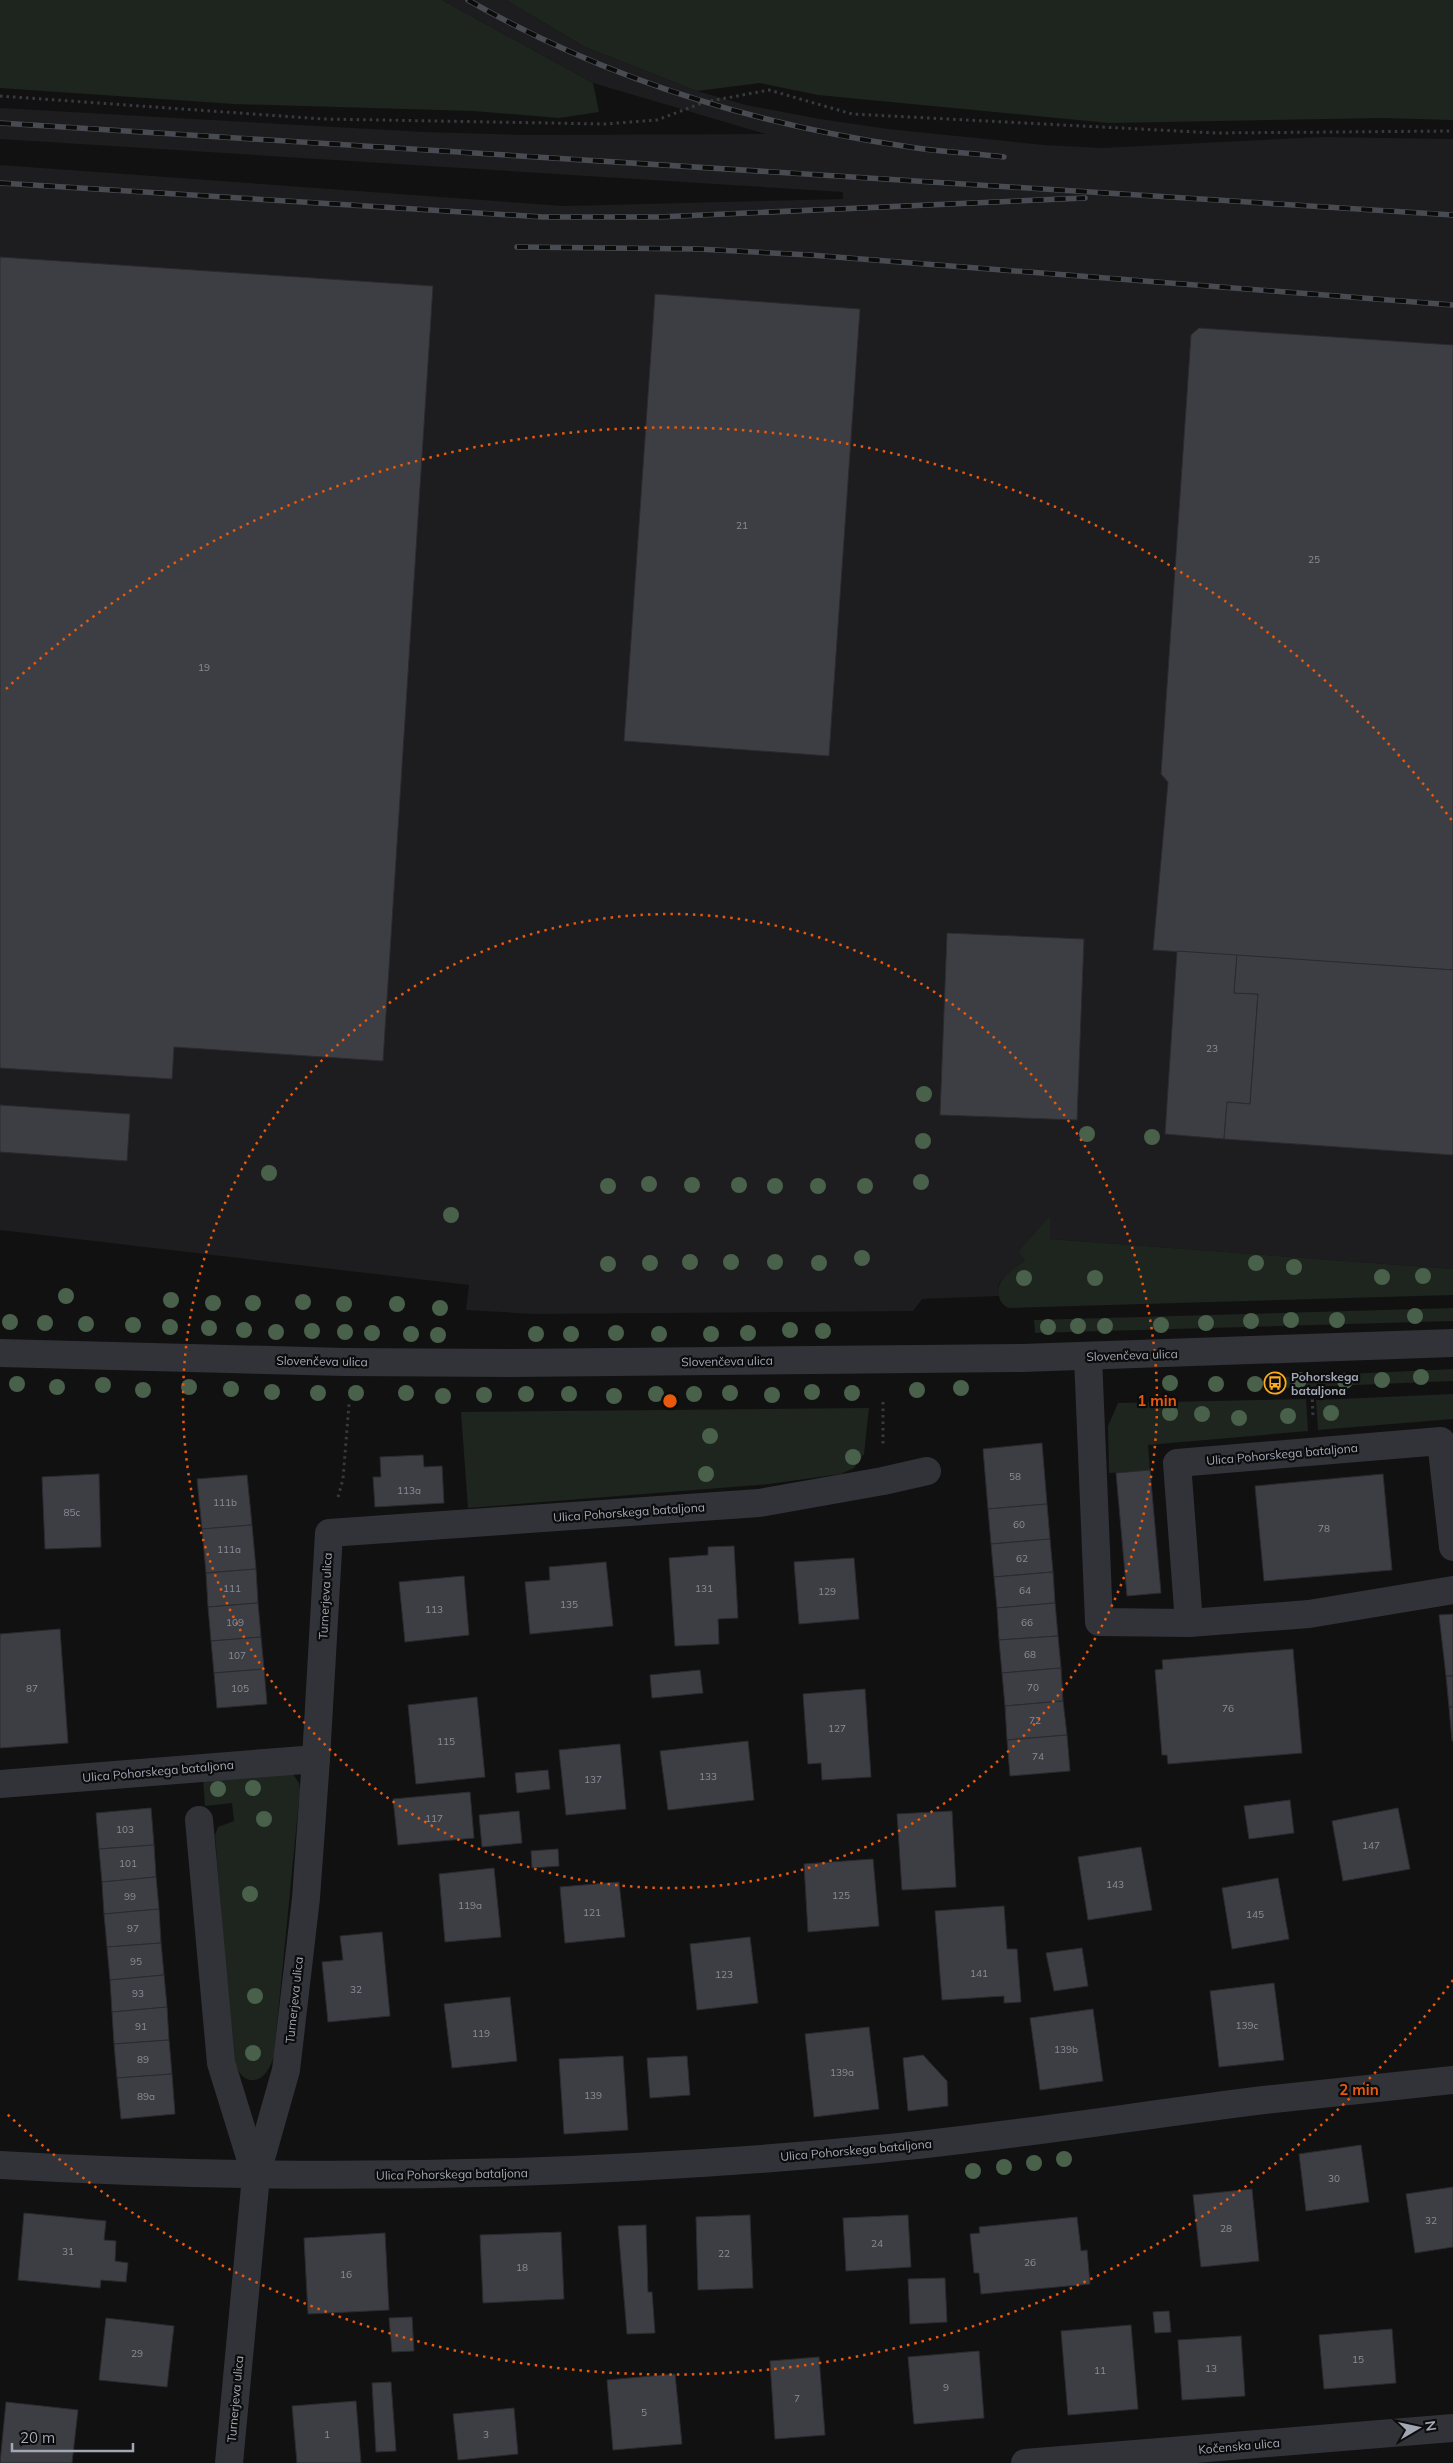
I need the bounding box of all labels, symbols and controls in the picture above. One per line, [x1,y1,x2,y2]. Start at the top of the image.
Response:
house number: 21 [736,519,748,532]
house number: 25 [1308,553,1320,566]
house number: 19 [198,661,210,674]
house number: 23 [1206,1042,1218,1055]
street label: Slovenčeva ulica [1086,1346,1178,1364]
street label: Slovenčeva ulica [276,1353,368,1369]
street label: Slovenčeva ulica [681,1353,773,1369]
place label: Pohorskega bataljona [1291,1369,1359,1398]
bus stop icon: Pohorskega bataljona [1263,1371,1287,1395]
text: 1 min [1137,1391,1177,1410]
centre of rings [661,1392,679,1410]
street label: Ulica Pohorskega bataljona [1206,1440,1358,1468]
house number: 58 [1009,1470,1021,1483]
house number: 113a [397,1484,421,1497]
house number: 111b [213,1496,237,1509]
street label: Ulica Pohorskega bataljona [553,1499,705,1525]
house number: 85c [64,1506,81,1519]
house number: 60 [1013,1518,1025,1531]
house number: 78 [1318,1522,1330,1535]
house number: 111a [217,1543,241,1556]
street label: Turnerjeva ulica [315,1552,335,1640]
house number: 62 [1016,1552,1028,1565]
house number: 111 [223,1582,241,1595]
house number: 131 [695,1582,713,1595]
house number: 64 [1019,1584,1031,1597]
house number: 129 [818,1585,836,1598]
house number: 135 [560,1598,578,1611]
house number: 113 [425,1603,443,1616]
house number: 109 [226,1616,244,1629]
house number: 66 [1021,1616,1033,1629]
house number: 68 [1024,1648,1036,1661]
house number: 107 [228,1649,246,1662]
house number: 70 [1027,1681,1039,1694]
house number: 87 [26,1682,38,1695]
house number: 105 [231,1682,249,1695]
house number: 76 [1222,1702,1234,1715]
house number: 72 [1029,1714,1041,1727]
house number: 127 [828,1722,846,1735]
house number: 115 [437,1735,455,1748]
house number: 74 [1032,1750,1044,1763]
street label: Ulica Pohorskega bataljona [82,1757,234,1785]
house number: 133 [699,1770,717,1783]
house number: 137 [584,1773,602,1786]
house number: 117 [425,1812,443,1825]
house number: 103 [116,1823,134,1836]
house number: 147 [1362,1839,1380,1852]
house number: 101 [119,1857,137,1870]
house number: 143 [1106,1878,1124,1891]
house number: 125 [832,1889,850,1902]
house number: 99 [124,1890,136,1903]
house number: 119a [458,1899,482,1912]
house number: 121 [583,1906,601,1919]
house number: 145 [1246,1908,1264,1921]
house number: 97 [127,1922,139,1935]
house number: 95 [130,1955,142,1968]
street label: Turnerjeva ulica [282,1956,306,2044]
house number: 141 [970,1967,988,1980]
house number: 123 [715,1968,733,1981]
house number: 32 [350,1983,362,1996]
house number: 93 [132,1987,144,2000]
house number: 139c [1236,2019,1259,2032]
house number: 91 [135,2020,147,2033]
house number: 119 [472,2027,490,2040]
house number: 139b [1054,2043,1078,2056]
house number: 89 [137,2053,149,2066]
house number: 139a [830,2066,854,2079]
text: 2 min [1339,2080,1379,2099]
house number: 139 [584,2089,602,2102]
house number: 89a [137,2090,155,2103]
street label: Ulica Pohorskega bataljona [780,2136,932,2164]
street label: Ulica Pohorskega bataljona [376,2165,528,2183]
house number: 30 [1328,2172,1340,2185]
house number: 32 [1425,2214,1437,2227]
house number: 28 [1220,2222,1232,2235]
house number: 24 [871,2237,883,2250]
house number: 31 [62,2245,74,2258]
house number: 22 [718,2247,730,2260]
house number: 26 [1024,2256,1036,2269]
house number: 18 [516,2261,528,2274]
house number: 16 [340,2268,352,2281]
house number: 29 [131,2347,143,2360]
house number: 15 [1352,2353,1364,2366]
street label: Turnerjeva ulica [224,2355,246,2443]
house number: 13 [1205,2362,1217,2375]
house number: 11 [1094,2364,1106,2377]
house number: 9 [943,2381,949,2394]
house number: 7 [794,2392,800,2405]
north arrow [1393,2403,1443,2453]
house number: 5 [641,2406,647,2419]
text: N [1421,2419,1441,2433]
scale bar [12,2420,134,2452]
text: 20 m [20,2428,55,2447]
house number: 1 [324,2428,330,2441]
house number: 3 [483,2428,489,2441]
street label: Kočenska ulica [1198,2435,1280,2457]

